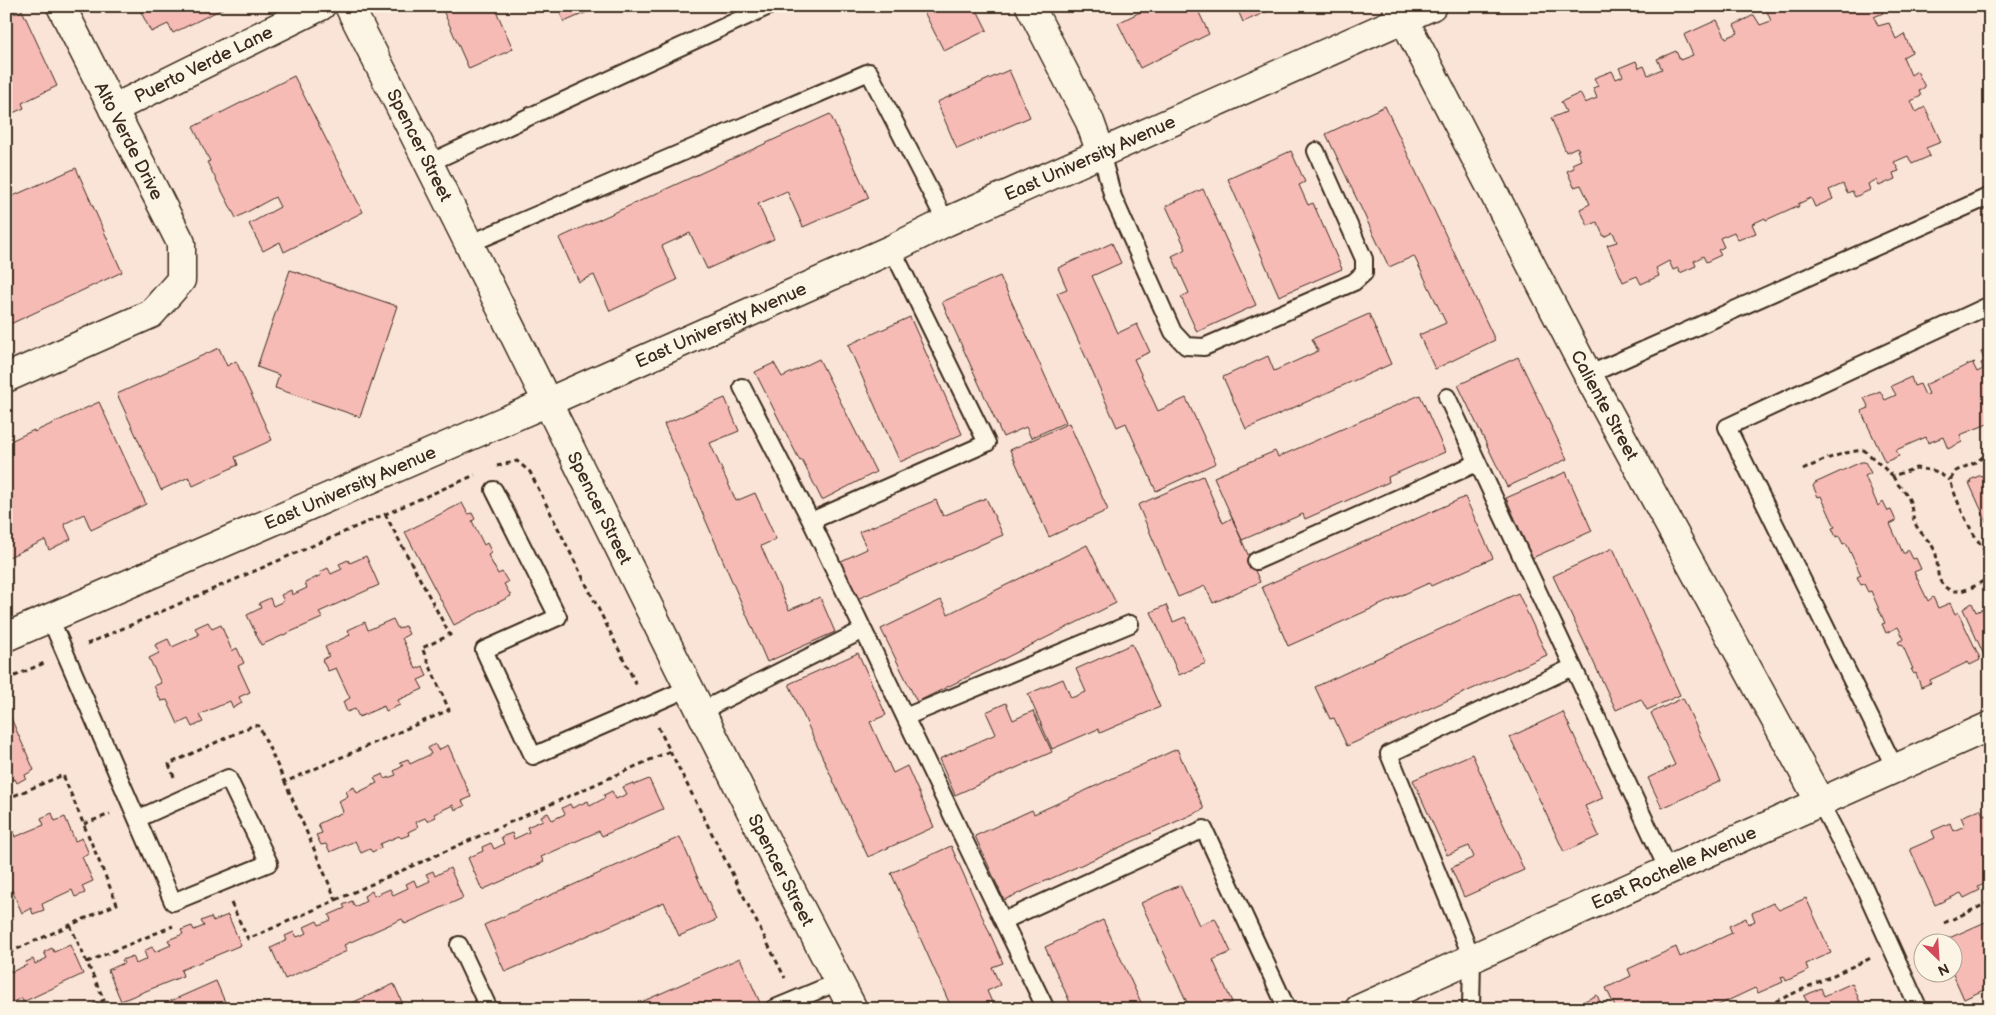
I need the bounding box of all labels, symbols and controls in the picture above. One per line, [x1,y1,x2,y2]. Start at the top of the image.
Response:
street label: Puerto Verde Lane [131,21,277,108]
street label: Alto Verde Drive [90,79,167,204]
street label: Spencer Street [382,86,456,205]
street label: East University Avenue [1001,111,1179,206]
street label: East University Avenue [632,278,810,373]
street label: Caliente Street [1566,347,1643,464]
street label: East University Avenue [261,442,440,535]
street label: Spencer Street [563,448,636,568]
street label: Spencer Street [743,811,818,930]
street label: East Rochelle Avenue [1588,822,1760,914]
north arrow [1914,932,1964,982]
text: N [1935,959,1952,979]

